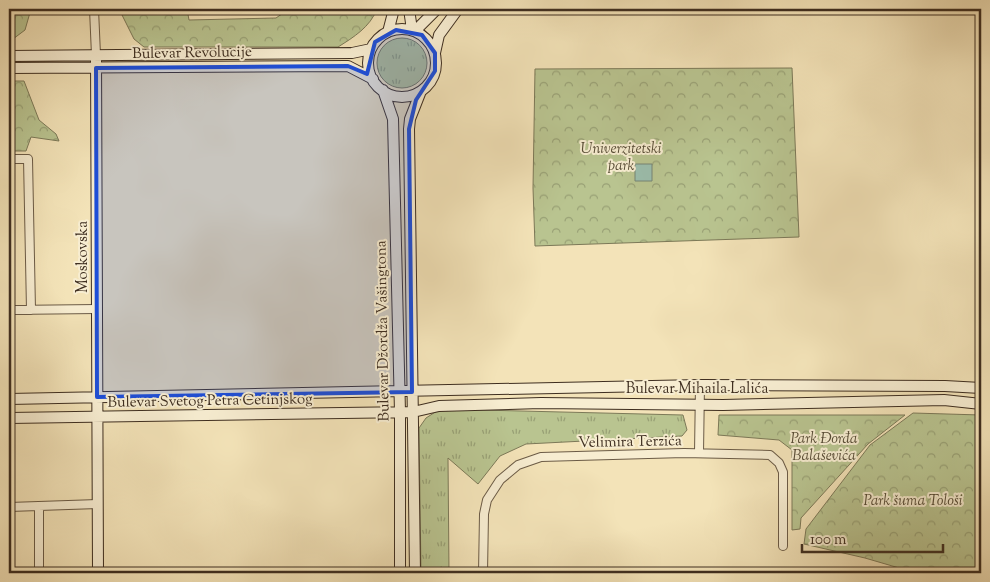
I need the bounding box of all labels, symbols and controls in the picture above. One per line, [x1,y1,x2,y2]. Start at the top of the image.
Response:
street label: Bulevar Revolucije [132,42,252,65]
park label: Univerzitetski park [581,139,662,177]
street label: Moskovska [73,221,94,293]
street label: Bulevar Džordža Vašingtona [371,240,396,422]
street label: Bulevar Mihaila Lalića [626,379,768,400]
street label: Bulevar Svetog Petra Cetinjskog [107,389,313,414]
park label: Park Đorđa Balaševića [790,429,858,467]
street label: Velimira Terzića [578,431,682,454]
park label: Park šuma Tološi [863,491,963,512]
scale bar [802,522,944,554]
text: 100 m [810,530,847,551]

